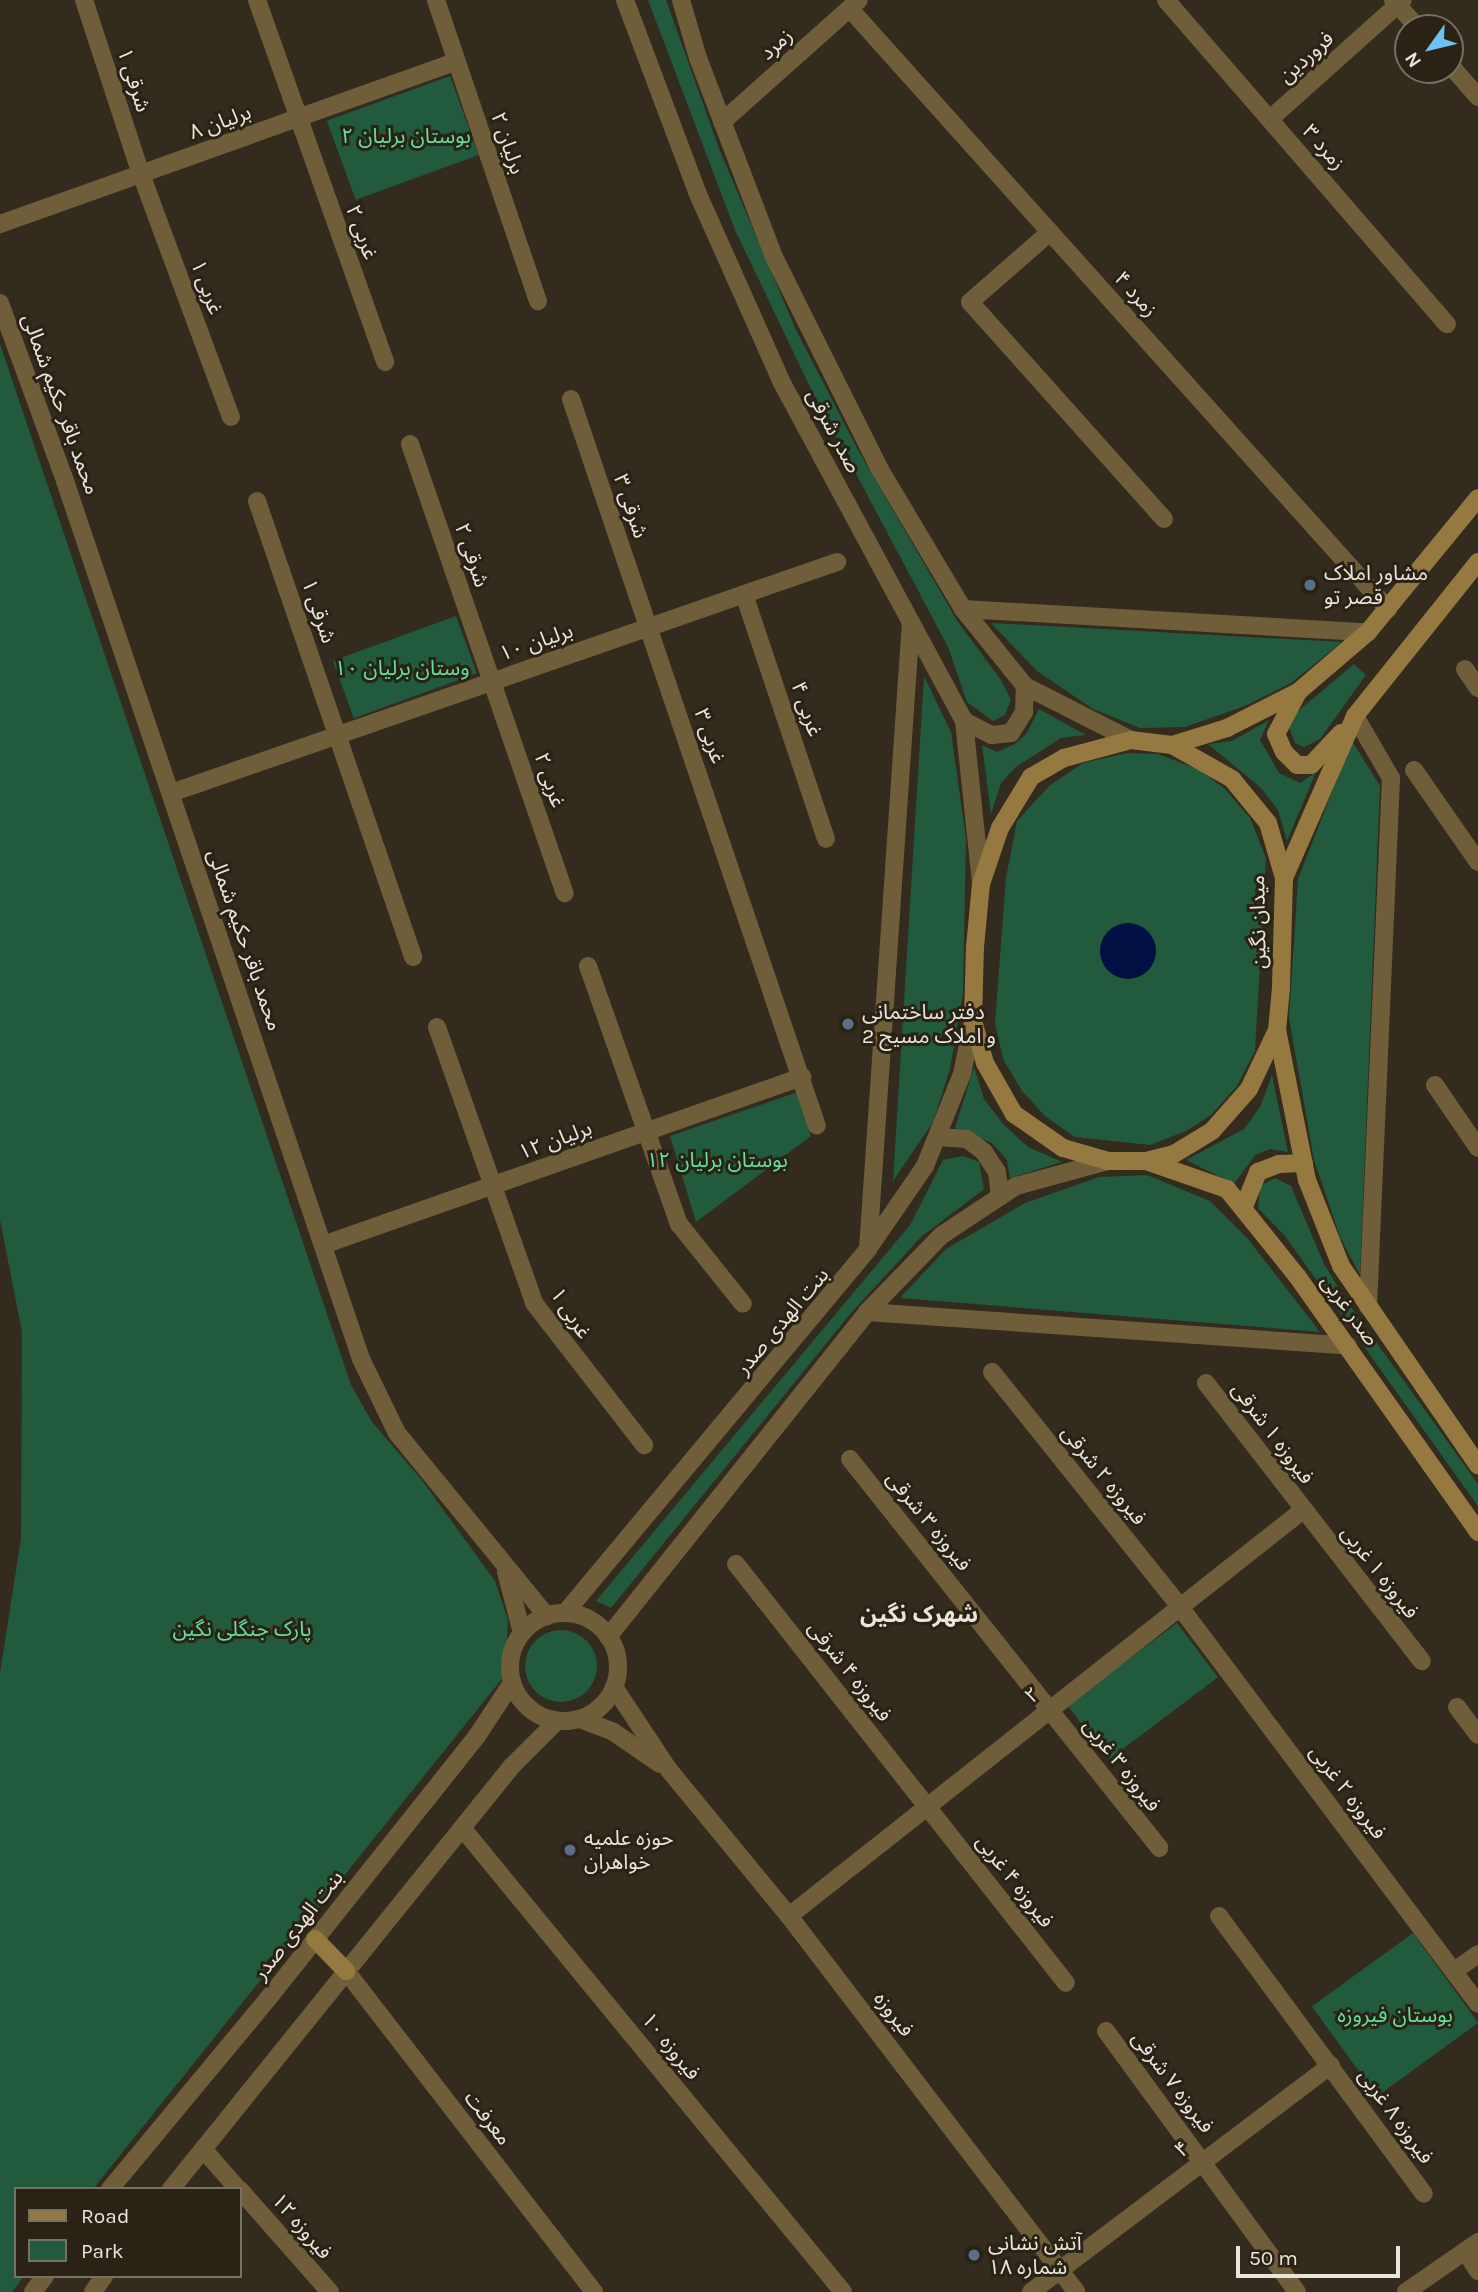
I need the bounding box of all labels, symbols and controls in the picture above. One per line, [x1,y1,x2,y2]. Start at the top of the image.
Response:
north arrow [1394,14,1464,84]
street label: زمرد [754,23,798,65]
street label: فروردین [1273,26,1339,88]
street label: ۱ شرقی [112,45,156,115]
text: N [1400,48,1426,71]
street label: برلیان ۸ [186,99,254,145]
street label: برلیان ۲ [486,109,530,177]
street label: زمرد ۳ [1297,119,1351,175]
park label: بوستان برلیان ۲ [341,123,471,149]
street label: ۲ غربی [341,201,383,263]
street label: ۱ غربی [186,256,228,318]
street label: زمرد ۴ [1109,266,1163,322]
street label: محمد باقر حکیم شمالی [17,310,105,498]
street label: صدر شرقی [801,385,867,477]
street label: ۳ شرقی [608,471,654,541]
street label: ۲ شرقی [449,520,495,590]
place label: مشاور املاک قصر تو [1324,560,1428,610]
street label: ۱ شرقی [296,576,342,646]
marker: مشاور املاک قصر تو [1302,577,1318,593]
street label: برلیان ۱۰ [496,618,576,666]
park label: وستان برلیان ۱۰ [334,655,470,681]
street label: ۴ غربی [786,678,828,740]
street label: ۳ غربی [689,705,731,767]
street label: ۲ غربی [529,749,571,811]
street label: محمد باقر حکیم شمالی [202,846,288,1034]
street label: میدان نگین [1245,875,1271,969]
place label: دفتر ساختمانی و املاک مسیح 2 [862,999,996,1049]
marker: دفتر ساختمانی و املاک مسیح 2 [840,1016,856,1032]
street label: برلیان ۱۲ [515,1115,595,1165]
park label: بوستان برلیان ۱۲ [646,1147,788,1173]
street label: بنت الهدی صدر [730,1262,834,1380]
street label: صدر غربی [1316,1269,1384,1351]
street label: ۱ غربی [545,1283,597,1343]
street label: فیروزه ۱ شرقی [1226,1377,1320,1489]
street label: فیروزه ۲ شرقی [1056,1420,1152,1530]
street label: فیروزه ۳ شرقی [881,1466,977,1576]
street label: فیروزه ۱ غربی [1336,1520,1424,1624]
district label: شهرک نگین [860,1601,978,1629]
street label: فیروزه ۴ شرقی [803,1615,897,1727]
park label: پارک جنگلی نگین [172,1616,312,1642]
street label: ۲ [1020,1681,1044,1709]
street label: فیروزه ۳ غربی [1078,1713,1166,1817]
street label: فیروزه ۲ غربی [1304,1740,1392,1844]
place label: حوزه علمیه خواهران [584,1825,674,1875]
street label: فیروزه ۴ غربی [971,1829,1059,1933]
marker: حوزه علمیه خواهران [562,1842,578,1858]
street label: بنت الهدی صدر [247,1865,349,1985]
street label: فیروزه [869,1986,919,2042]
park label: بوستان فیروزه [1337,2002,1453,2028]
street label: فیروزه ۱۰ [636,2007,706,2085]
street label: فیروزه ۷ شرقی [1126,2026,1220,2138]
street label: فیروزه ۸ غربی [1353,2063,1439,2169]
street label: معرفت [459,2086,517,2150]
street label: ۴ [1170,2135,1194,2163]
legend [14,2187,242,2278]
street label: فیروزه ۱۲ [266,2188,338,2264]
text: Road [81,2204,129,2228]
place label: آتش نشانی شماره ۱۸ [988,2230,1082,2280]
scale bar [1240,2232,1404,2276]
text: Park [81,2239,124,2263]
text: 50 m [1249,2246,1298,2270]
marker: آتش نشانی شماره ۱۸ [966,2247,982,2263]

